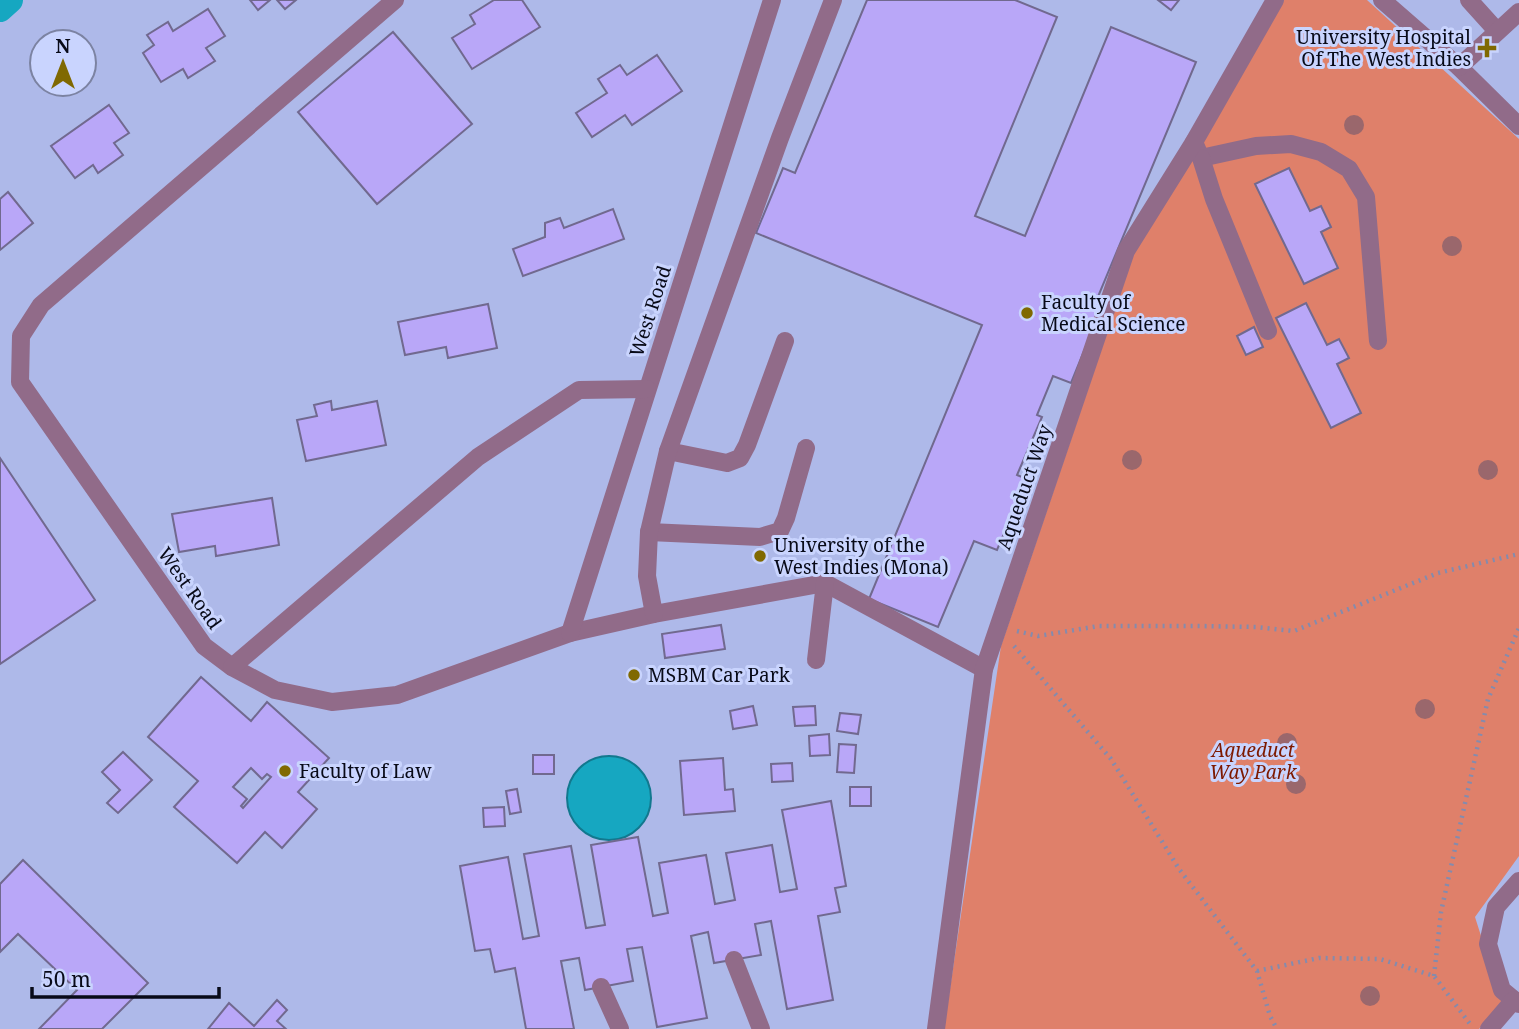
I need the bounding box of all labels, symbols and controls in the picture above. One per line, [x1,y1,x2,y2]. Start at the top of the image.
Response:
place label: University Hospital Of The West Indies [1296,24,1471,72]
north arrow [28,28,98,98]
text: N [56,33,71,59]
marker: University Hospital Of The West Indies [1477,38,1497,58]
street label: West Road [623,262,677,360]
place label: Faculty of Medical Science [1041,289,1185,337]
marker: Faculty of Medical Science [1019,305,1035,321]
street label: Aqueduct Way [990,420,1058,553]
place label: University of the West Indies (Mona) [774,532,949,580]
street label: West Road [152,542,228,635]
marker: University of the West Indies (Mona) [752,548,768,564]
place label: MSBM Car Park [648,662,791,688]
marker: MSBM Car Park [626,667,642,683]
park label: Aqueduct Way Park [1209,737,1298,785]
place label: Faculty of Law [299,758,432,784]
marker: Faculty of Law [277,763,293,779]
scale bar [32,956,219,1000]
text: 50 m [42,965,91,993]

